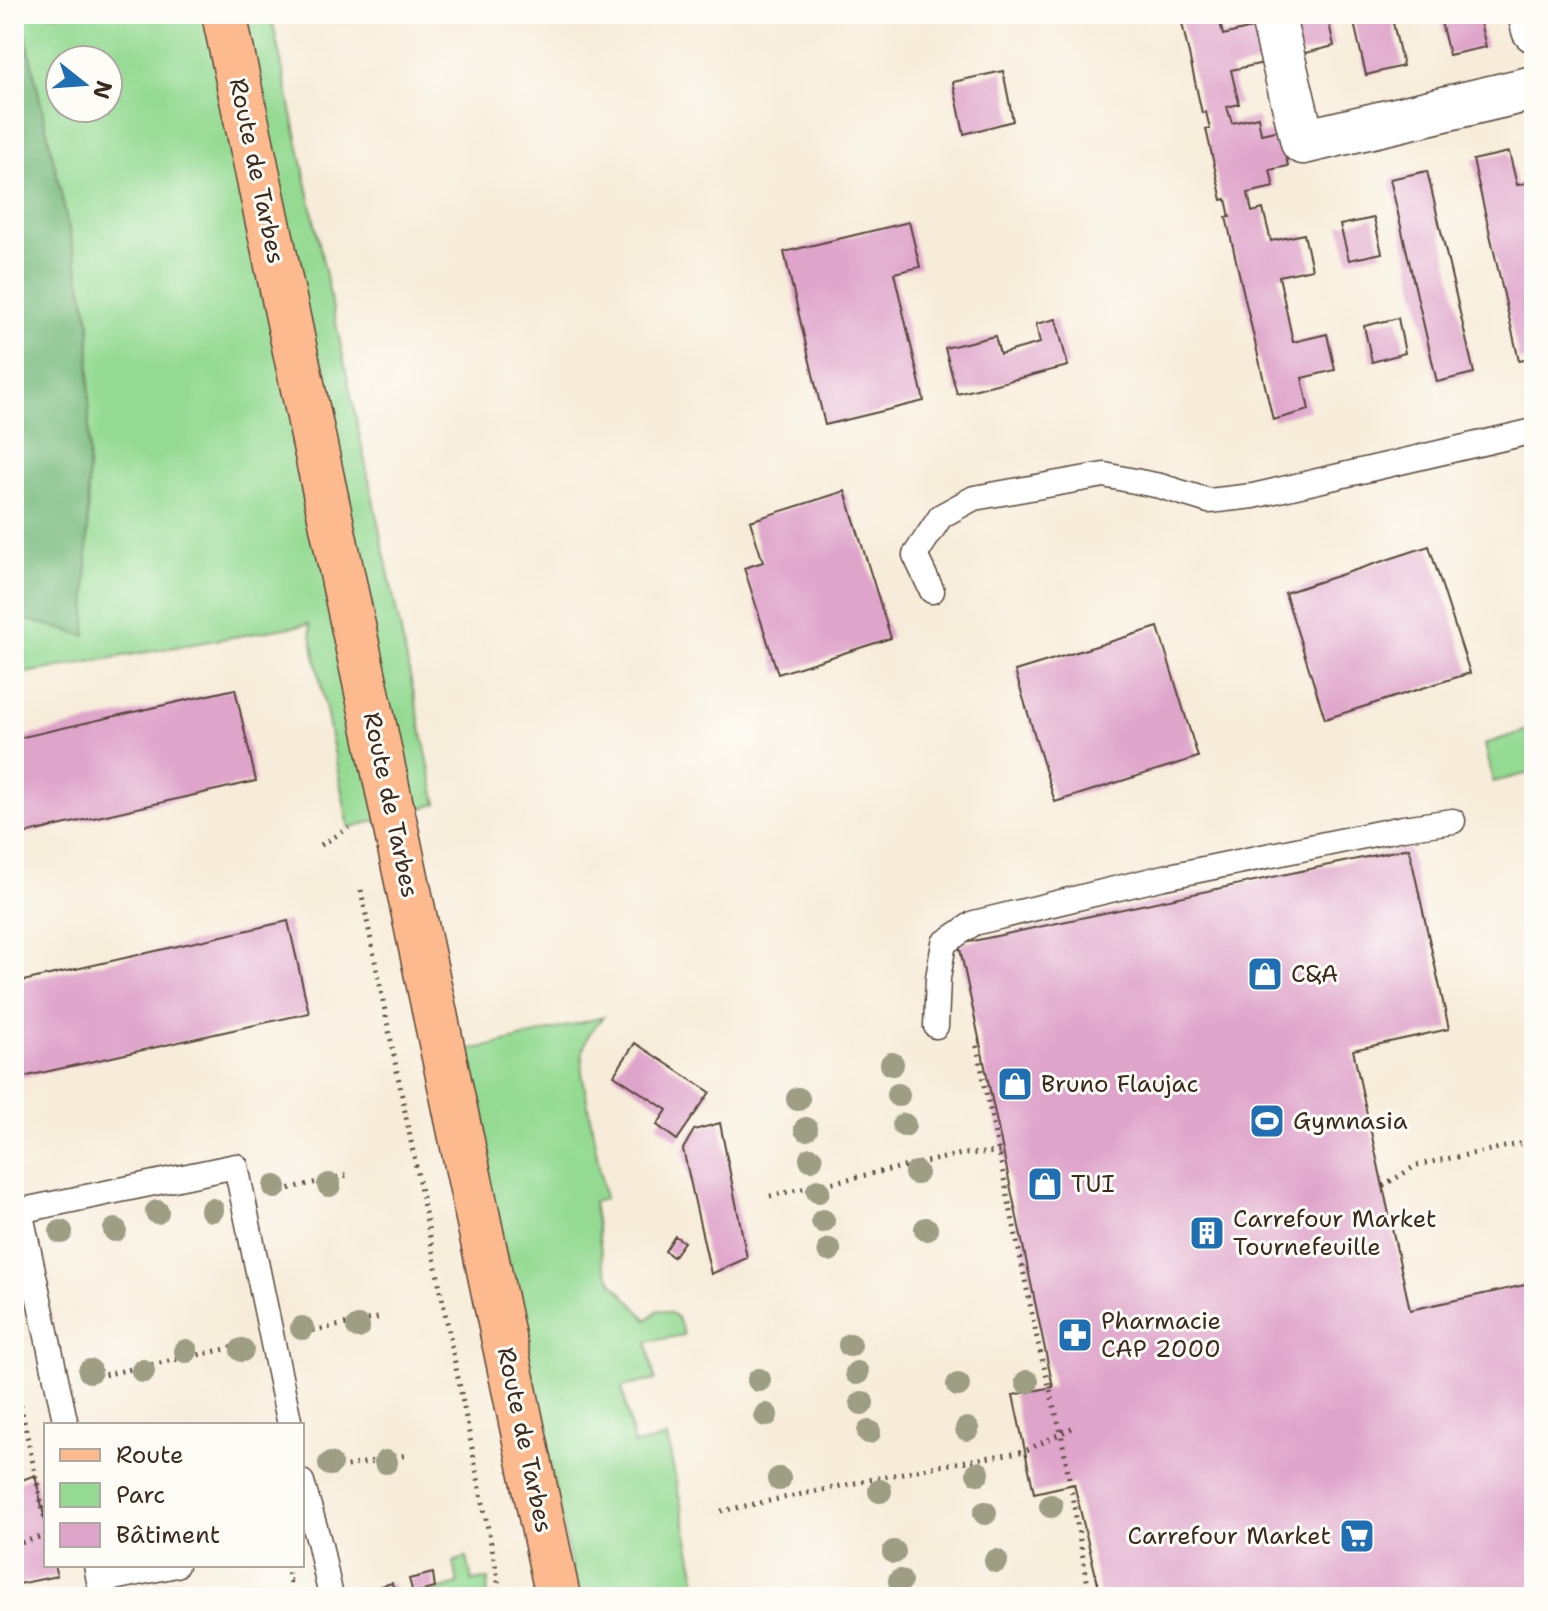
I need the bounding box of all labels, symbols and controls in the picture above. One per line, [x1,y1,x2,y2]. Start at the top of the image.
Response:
north arrow [44,44,124,124]
street label: Route de Tarbes [222,75,292,267]
text: N [86,77,119,102]
street label: Route de Tarbes [356,709,426,901]
shop icon: C&A [1246,955,1284,993]
place label: C&A [1291,958,1338,990]
shop icon: Bruno Flaujac [996,1065,1034,1103]
place label: Bruno Flaujac [1041,1068,1198,1100]
sports icon: Gymnasia [1248,1102,1286,1140]
place label: Gymnasia [1293,1105,1408,1137]
shop icon: TUI [1026,1165,1064,1203]
place label: TUI [1071,1168,1115,1200]
place label: Carrefour Market Tournefeuille [1233,1203,1436,1263]
building icon: Carrefour Market Tournefeuille [1188,1214,1226,1252]
place label: Pharmacie CAP 2000 [1101,1305,1221,1365]
pharmacy icon: Pharmacie CAP 2000 [1056,1316,1094,1354]
street label: Route de Tarbes [490,1344,560,1536]
legend [44,1423,304,1567]
text: Route [116,1439,184,1471]
text: Parc [116,1479,165,1511]
supermarket icon: Carrefour Market [1338,1517,1376,1555]
text: Bâtiment [116,1519,220,1551]
place label: Carrefour Market [1128,1520,1331,1552]

